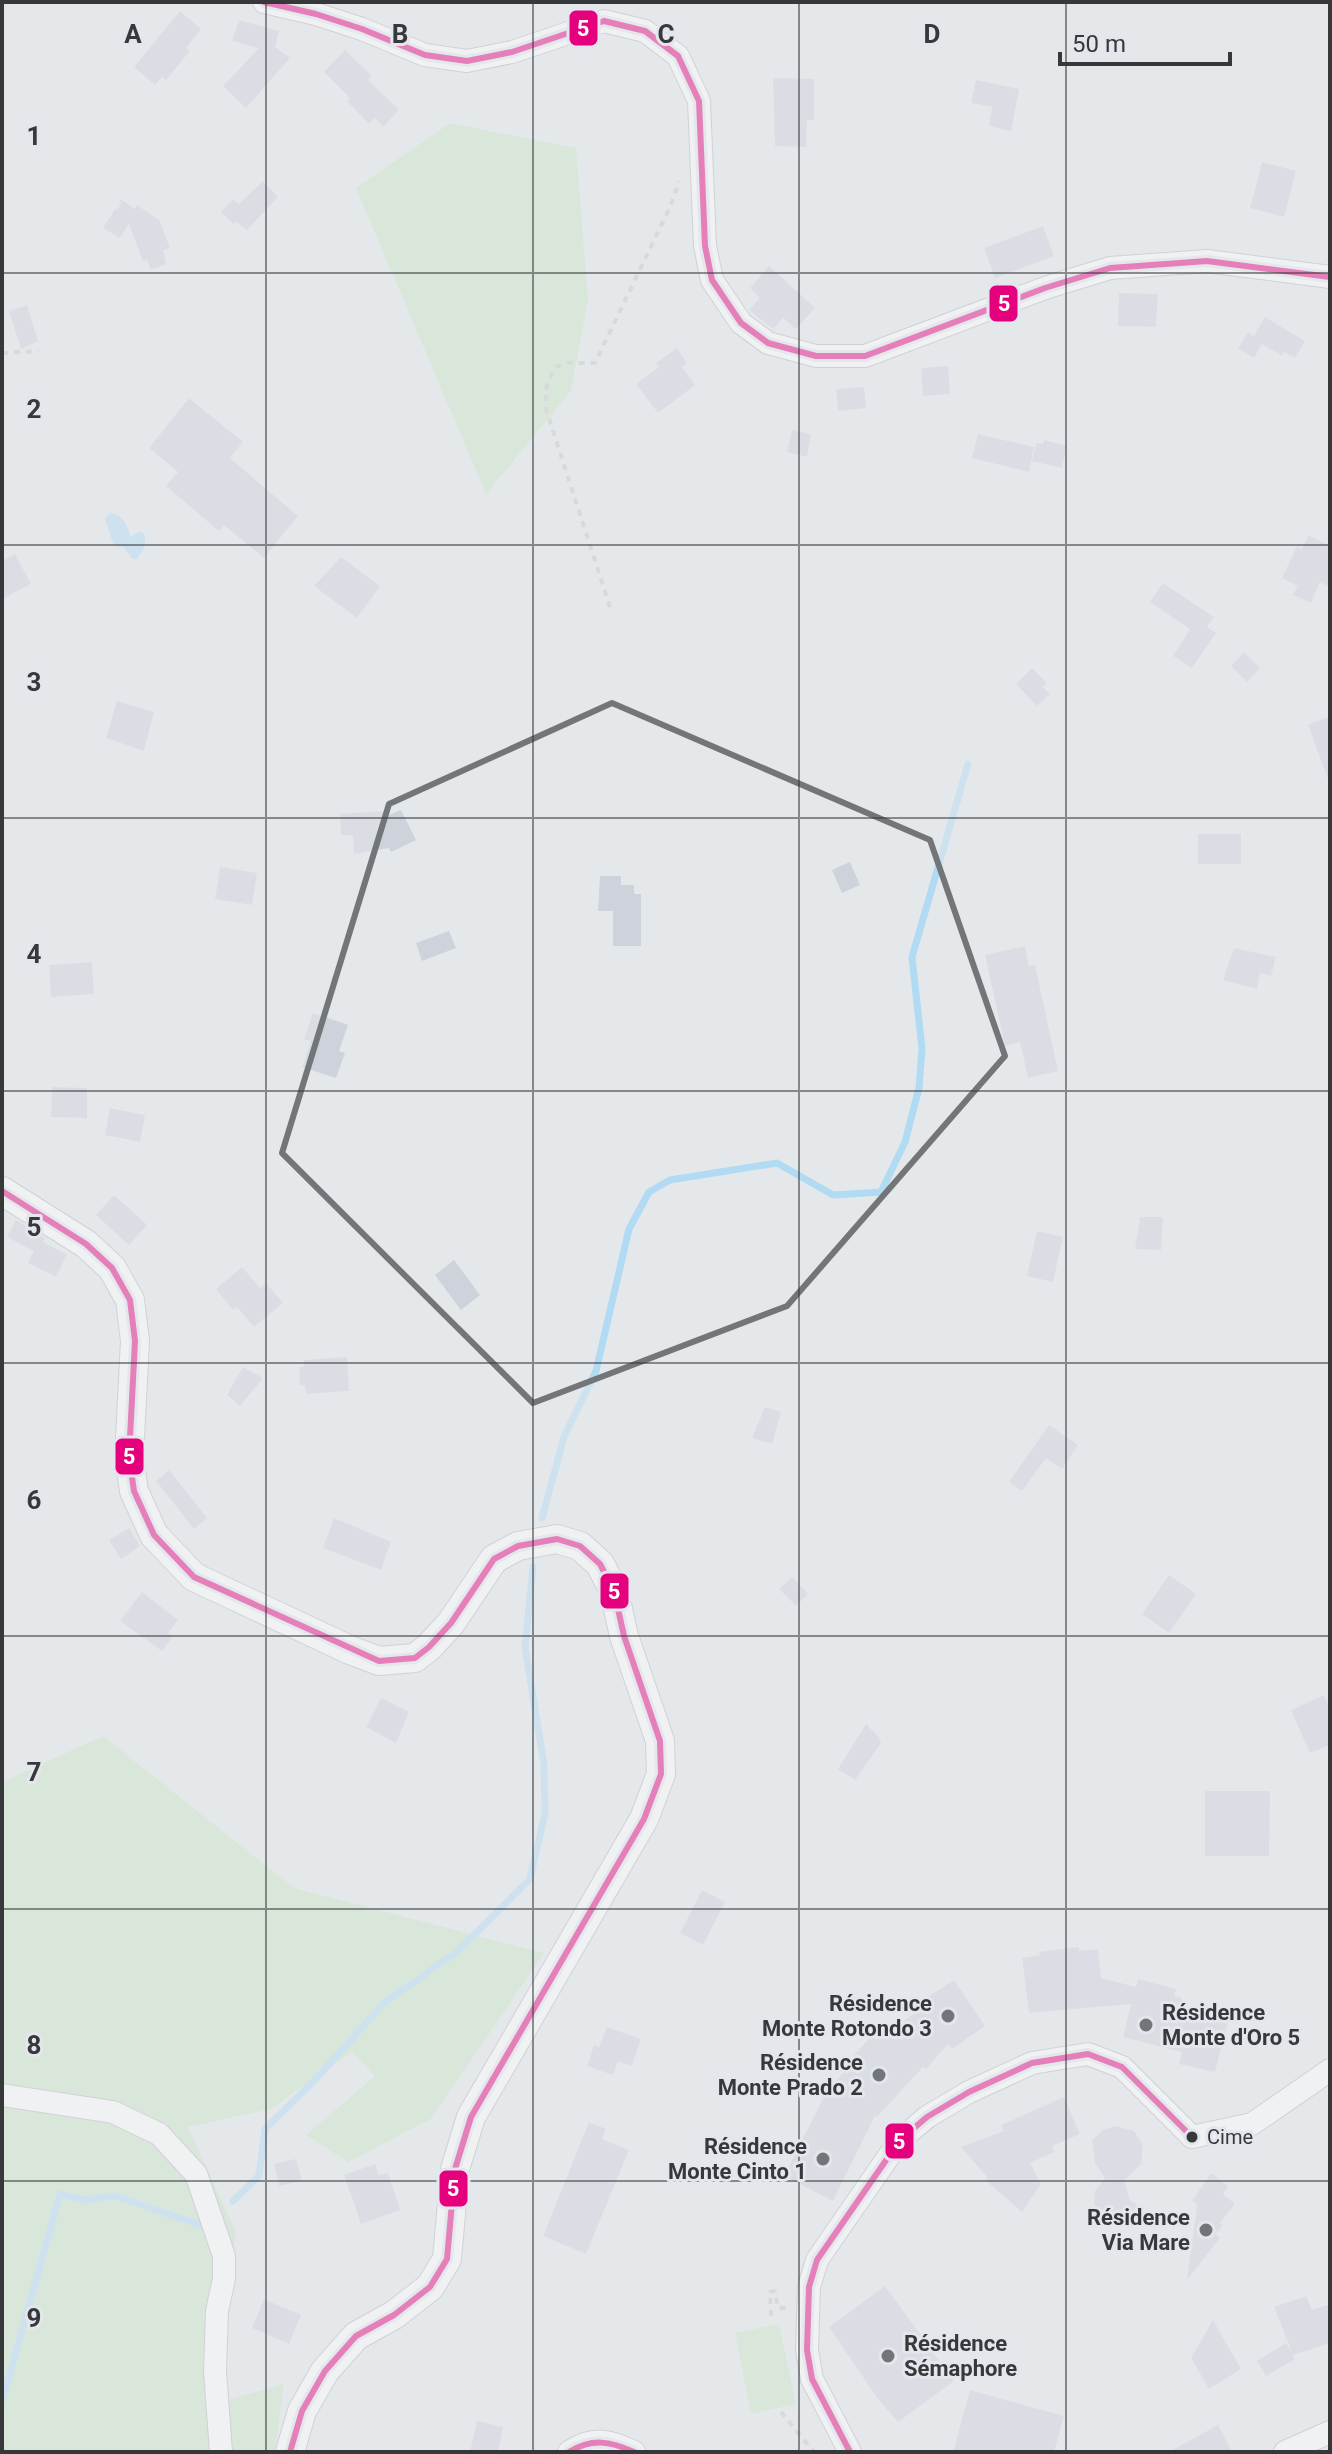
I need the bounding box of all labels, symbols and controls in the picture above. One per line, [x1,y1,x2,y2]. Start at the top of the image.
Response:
line badge: 5 [568,9,599,47]
text: 5 [577,16,589,41]
scale bar [1060,16,1230,66]
text: A [124,19,142,49]
text: B [392,19,408,49]
text: C [657,19,675,49]
text: D [924,19,940,49]
text: 50 m [1072,30,1126,58]
text: 1 [27,121,41,151]
line badge: 5 [988,284,1019,323]
text: 5 [998,291,1010,316]
text: 2 [27,394,41,424]
text: 3 [27,667,41,697]
text: 4 [27,939,42,969]
text: 5 [27,1212,41,1242]
line badge: 5 [114,1437,145,1476]
text: 5 [123,1444,135,1469]
text: 6 [27,1485,42,1515]
line badge: 5 [599,1572,630,1610]
text: 5 [608,1579,620,1604]
text: 7 [27,1757,41,1787]
place label: Résidence Monte Rotondo 3 [762,1991,932,2041]
place label: Résidence Monte d'Oro 5 [1162,2000,1300,2050]
marker: Résidence Monte Rotondo 3 [939,2007,957,2025]
marker: Résidence Monte d'Oro 5 [1137,2016,1155,2034]
text: 8 [27,2030,41,2060]
place label: Résidence Monte Prado 2 [718,2050,863,2100]
marker: Résidence Monte Prado 2 [870,2066,888,2084]
line badge: 5 [884,2122,915,2160]
place label: Cime [1207,2125,1253,2149]
text: 5 [893,2129,905,2154]
marker: Cime [1184,2129,1200,2145]
place label: Résidence Monte Cinto 1 [668,2134,807,2184]
marker: Résidence Monte Cinto 1 [814,2150,832,2168]
line badge: 5 [438,2169,469,2208]
text: 5 [447,2176,459,2201]
place label: Résidence Via Mare [1087,2205,1190,2255]
marker: Résidence Via Mare [1197,2221,1215,2239]
text: 9 [27,2303,41,2333]
place label: Résidence Sémaphore [904,2331,1017,2381]
marker: Résidence Sémaphore [879,2347,897,2365]

